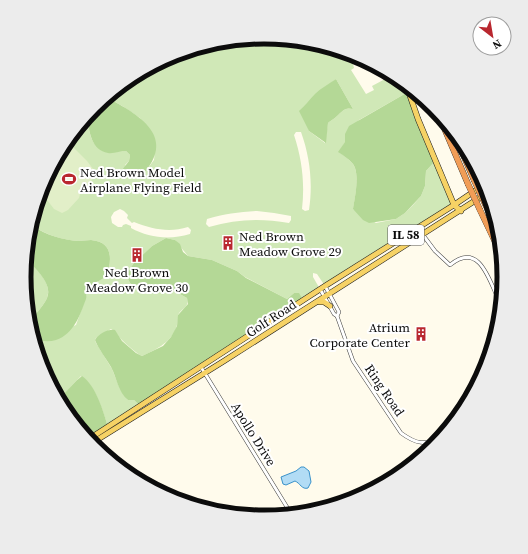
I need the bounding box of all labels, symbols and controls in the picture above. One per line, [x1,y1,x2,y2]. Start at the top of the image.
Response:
north arrow [472,16,512,56]
text: N [490,36,504,53]
place label: Ned Brown Model Airplane Flying Field [80,164,202,196]
sports icon: Ned Brown Model Airplane Flying Field [61,171,77,187]
road number: IL 58 [388,225,424,245]
place label: Ned Brown Meadow Grove 29 [239,228,341,260]
building icon: Ned Brown Meadow Grove 29 [220,235,236,251]
building icon: Ned Brown Meadow Grove 30 [129,247,145,263]
place label: Ned Brown Meadow Grove 30 [86,264,188,296]
street label: Golf Road [243,295,300,341]
place label: Atrium Corporate Center [310,319,410,351]
building icon: Atrium Corporate Center [413,326,429,342]
street label: Ring Road [361,361,409,420]
street label: Apollo Drive [227,399,280,470]

